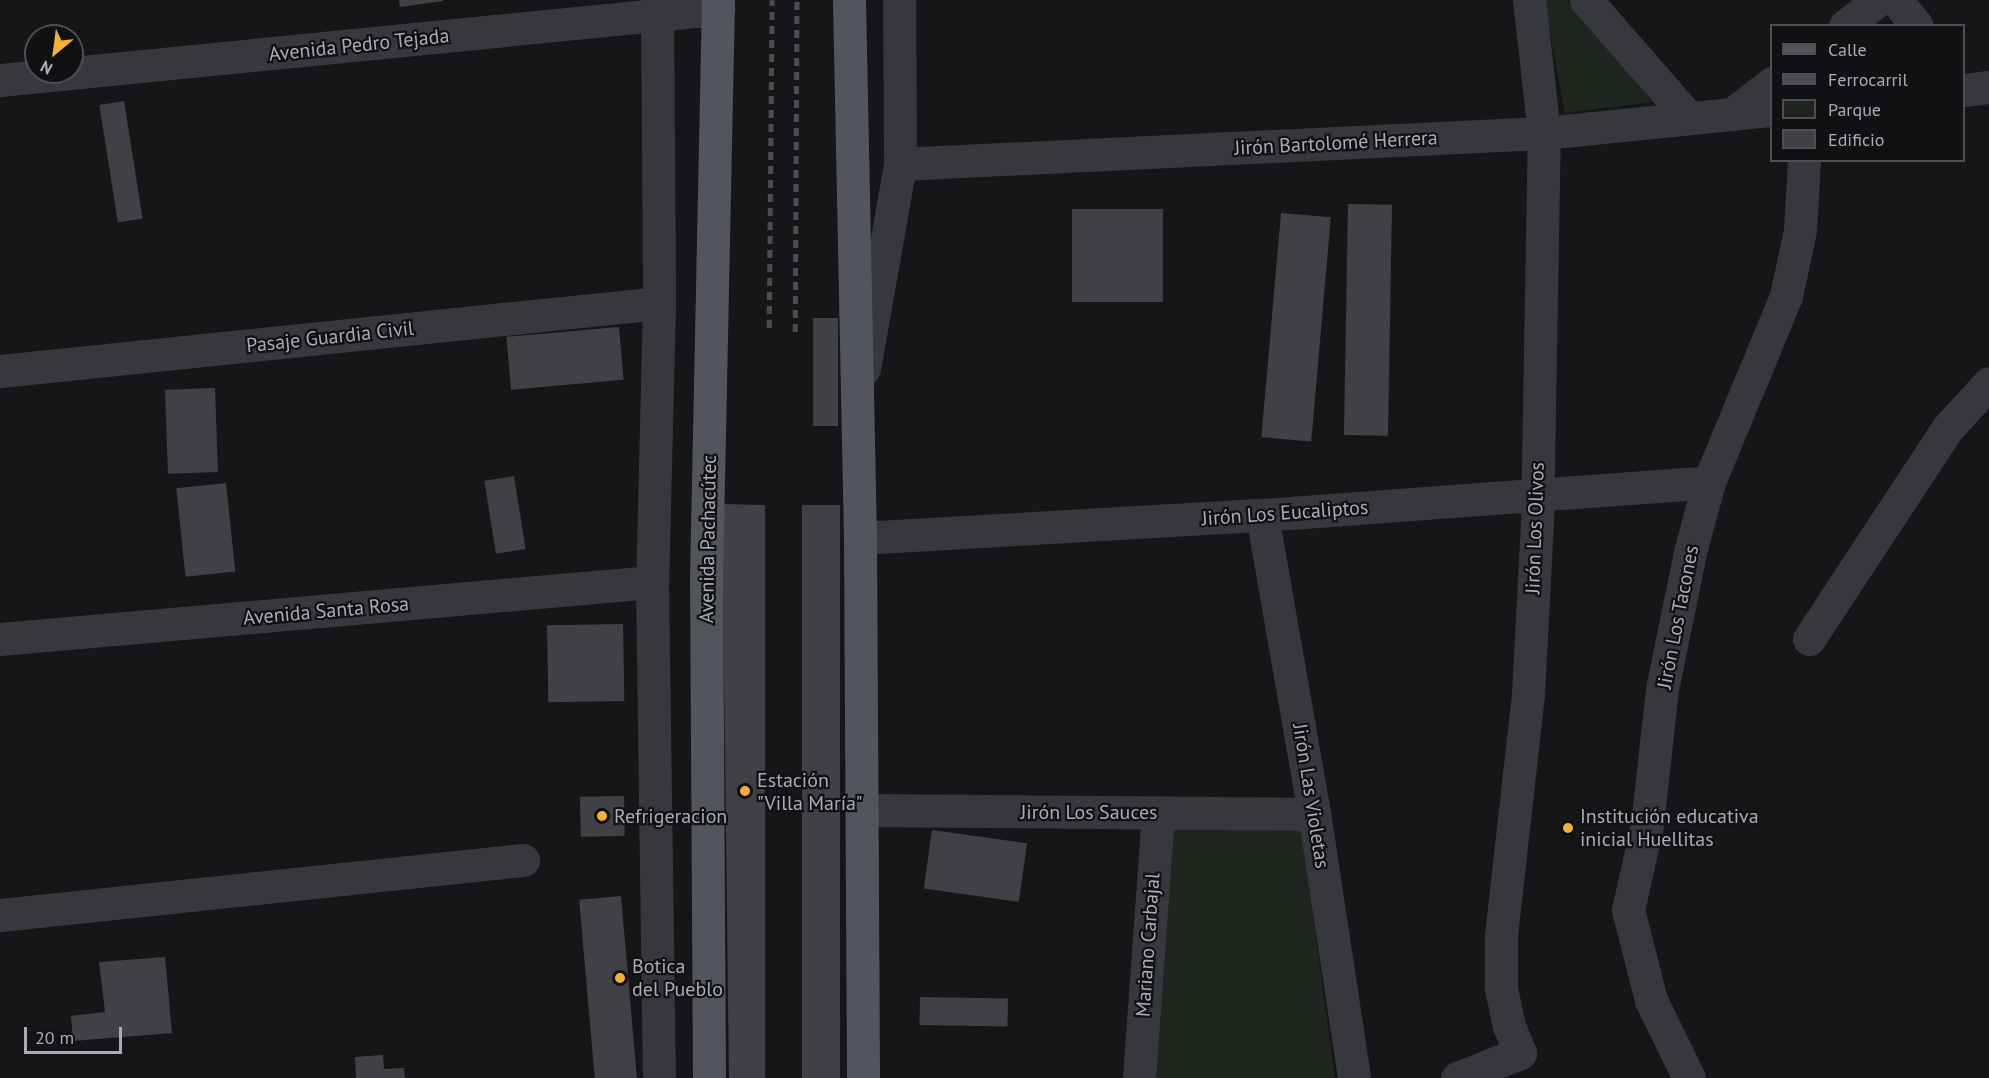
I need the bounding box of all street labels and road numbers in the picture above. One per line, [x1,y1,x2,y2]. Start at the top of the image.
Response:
street label: Avenida Pedro Tejada [267,24,451,66]
street label: Jirón Bartolomé Herrera [1234,126,1438,160]
street label: Pasaje Guardia Civil [245,316,415,358]
street label: Avenida Pachacútec [695,455,721,623]
street label: Jirón Los Olivos [1521,462,1549,594]
street label: Jirón Los Eucaliptos [1201,495,1369,531]
street label: Jirón Los Tacones [1652,543,1704,691]
street label: Avenida Santa Rosa [242,592,410,630]
street label: Jirón Las Violetas [1288,721,1334,871]
street label: Jirón Los Sauces [1020,800,1158,824]
street label: Mariano Carbajal [1131,872,1165,1018]

